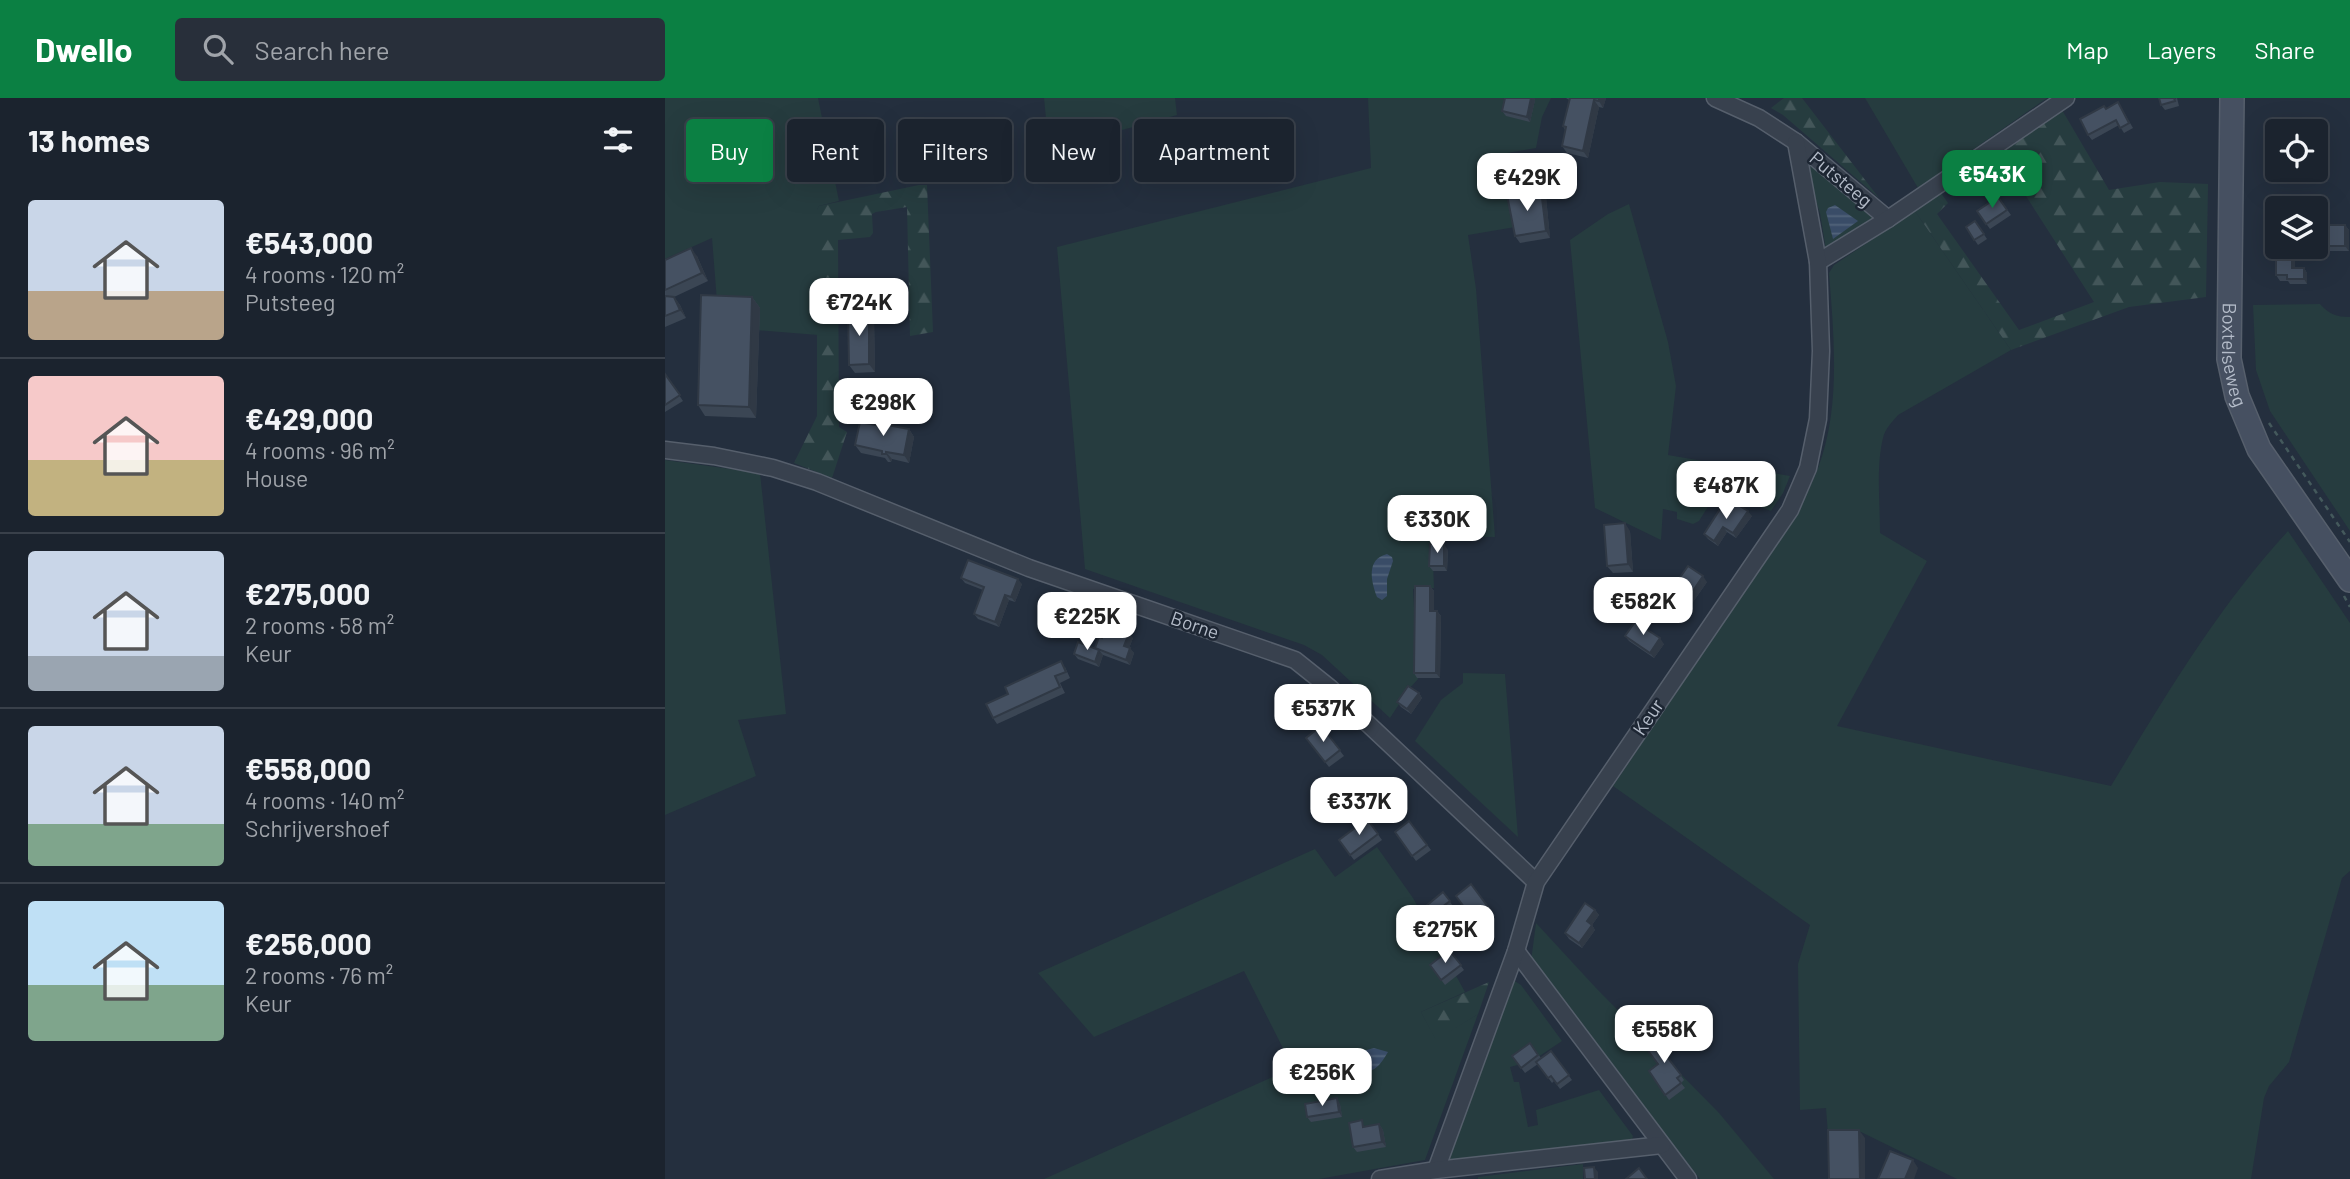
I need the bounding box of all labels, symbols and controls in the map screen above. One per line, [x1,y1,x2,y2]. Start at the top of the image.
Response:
search box [175,18,665,81]
text: Dwello [35,29,133,69]
icon: search [199,30,237,68]
text: Search here [255,34,390,65]
text: Map [2066,35,2109,64]
text: Layers [2147,35,2216,64]
text: Share [2254,35,2315,64]
chip: Buy [686,119,773,182]
chip: Rent [787,119,884,182]
chip: Filters [898,119,1012,182]
chip: New [1026,119,1120,182]
chip: Apartment [1134,119,1294,182]
map controls [2265,119,2328,259]
button: locate [2265,119,2328,182]
icon: filters [599,121,637,159]
text: 13 homes [28,122,150,158]
street label: Putsteeg [1805,146,1877,211]
pin: €543K [1943,150,2041,210]
pin: €429K [1478,153,1576,213]
text: €543K [1958,159,2026,187]
text: €429K [1493,162,1561,190]
button: layers [2265,196,2328,259]
text: €543,000 [245,224,373,260]
icon: home [84,228,168,312]
text: 4 rooms · 120 m² [245,260,404,288]
pin: €724K [810,278,908,338]
text: €724K [825,287,893,315]
text: Putsteeg [245,288,335,316]
street label: Boxtelseweg [2217,302,2252,410]
pin: €298K [834,378,932,438]
text: €298K [850,387,916,415]
text: €429,000 [245,400,373,436]
icon: home [84,404,168,488]
text: 4 rooms · 96 m² [245,436,395,464]
pin: €487K [1677,462,1775,521]
text: House [245,464,308,492]
text: €487K [1693,470,1759,498]
pin: €330K [1388,496,1486,555]
text: €330K [1404,504,1470,532]
text: €275,000 [245,575,370,611]
pin: €582K [1594,578,1692,637]
icon: home [84,579,168,663]
text: €582K [1610,586,1676,614]
pin: €225K [1038,592,1136,652]
text: €225K [1053,601,1121,629]
street label: Borne [1168,606,1222,643]
text: 2 rooms · 58 m² [245,611,394,639]
text: Keur [245,639,292,667]
pin: €537K [1274,684,1372,744]
text: €537K [1290,693,1356,721]
street label: Keur [1627,694,1668,739]
text: €558,000 [245,750,371,786]
icon: home [84,754,168,838]
pin: €337K [1310,778,1408,837]
text: 4 rooms · 140 m² [245,786,405,814]
text: €337K [1326,786,1392,814]
text: Schrijvershoef [245,814,390,842]
pin: €275K [1396,906,1494,965]
text: €275K [1412,914,1478,942]
text: €256,000 [245,925,372,961]
icon: home [84,929,168,1013]
text: 2 rooms · 76 m² [245,961,393,989]
text: Keur [245,989,292,1017]
pin: €558K [1615,1006,1713,1065]
text: €558K [1631,1014,1697,1042]
pin: €256K [1273,1048,1371,1108]
text: €256K [1289,1057,1355,1085]

